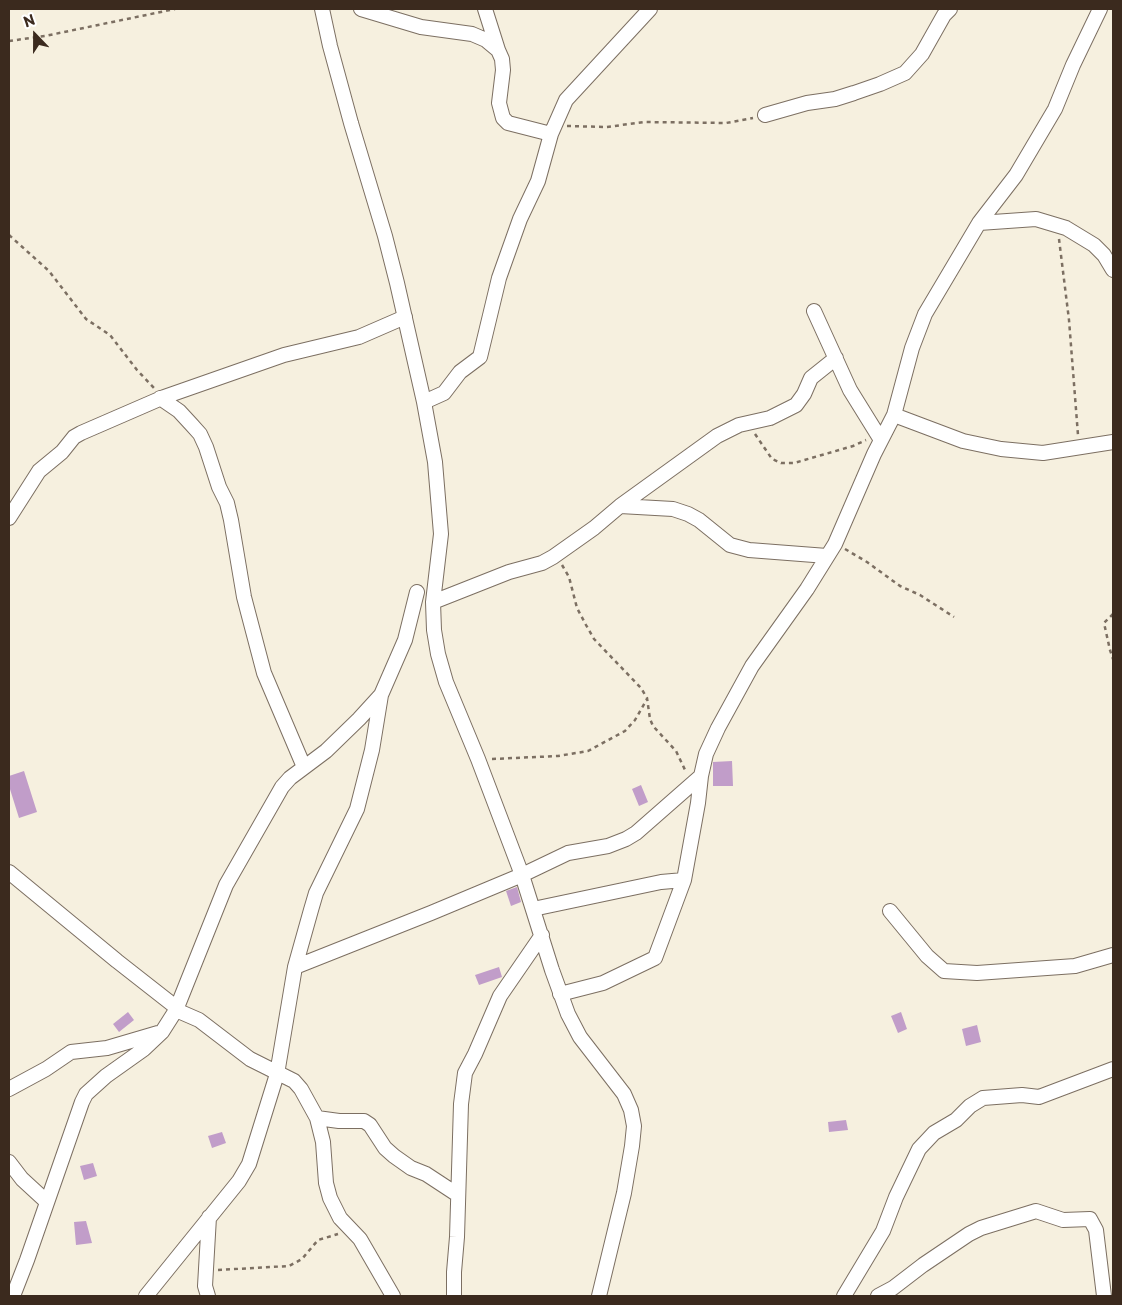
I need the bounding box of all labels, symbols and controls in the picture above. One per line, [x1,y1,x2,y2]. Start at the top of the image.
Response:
text: N [20,9,38,32]
north arrow [10,10,60,60]

